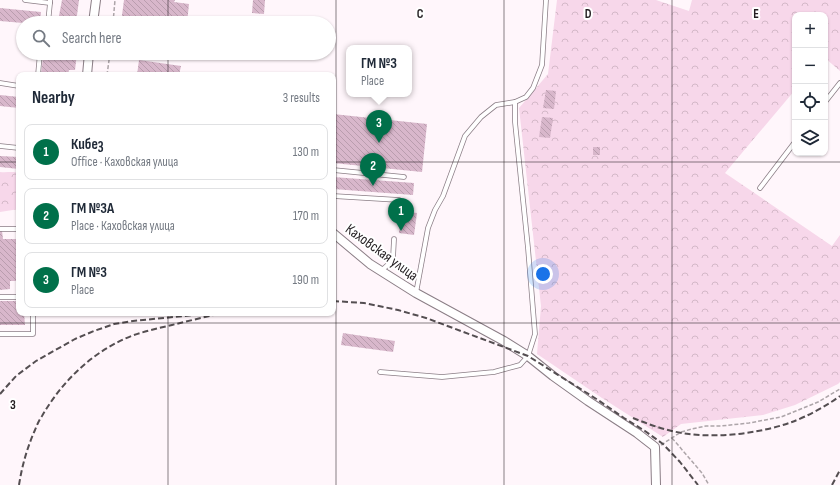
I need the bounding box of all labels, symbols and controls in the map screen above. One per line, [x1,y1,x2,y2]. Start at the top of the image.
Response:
text: C [417,6,424,22]
text: D [585,6,592,22]
text: E [753,6,759,22]
map controls [792,12,828,156]
button: + [792,12,828,48]
search box [16,16,336,60]
icon: search [30,27,52,49]
text: Search here [62,29,122,48]
popup [346,45,412,97]
button: − [792,48,828,84]
text: ГМ №3 [361,54,397,73]
text: Place [361,73,384,89]
button: locate [792,84,828,120]
text: Nearby [32,88,75,108]
text: 3 results [283,90,320,106]
pin: 3 [366,110,392,143]
button: layers [792,120,828,156]
text: Кибез [71,135,104,154]
text: 1 [43,144,49,160]
text: 130 m [293,144,319,160]
pin: 2 [360,153,386,186]
text: Office · Каховская улица [71,154,178,170]
pin: 1 [388,198,414,231]
text: ГМ №3А [71,199,114,218]
text: 2 [43,208,49,224]
text: 170 m [293,208,319,224]
text: Place · Каховская улица [71,218,175,234]
street label: Каховская улица [342,220,422,285]
text: ГМ №3 [71,263,107,282]
your location [533,264,553,284]
text: 3 [43,272,49,288]
text: 190 m [292,272,319,288]
text: Place [71,282,94,298]
text: 3 [10,397,16,413]

